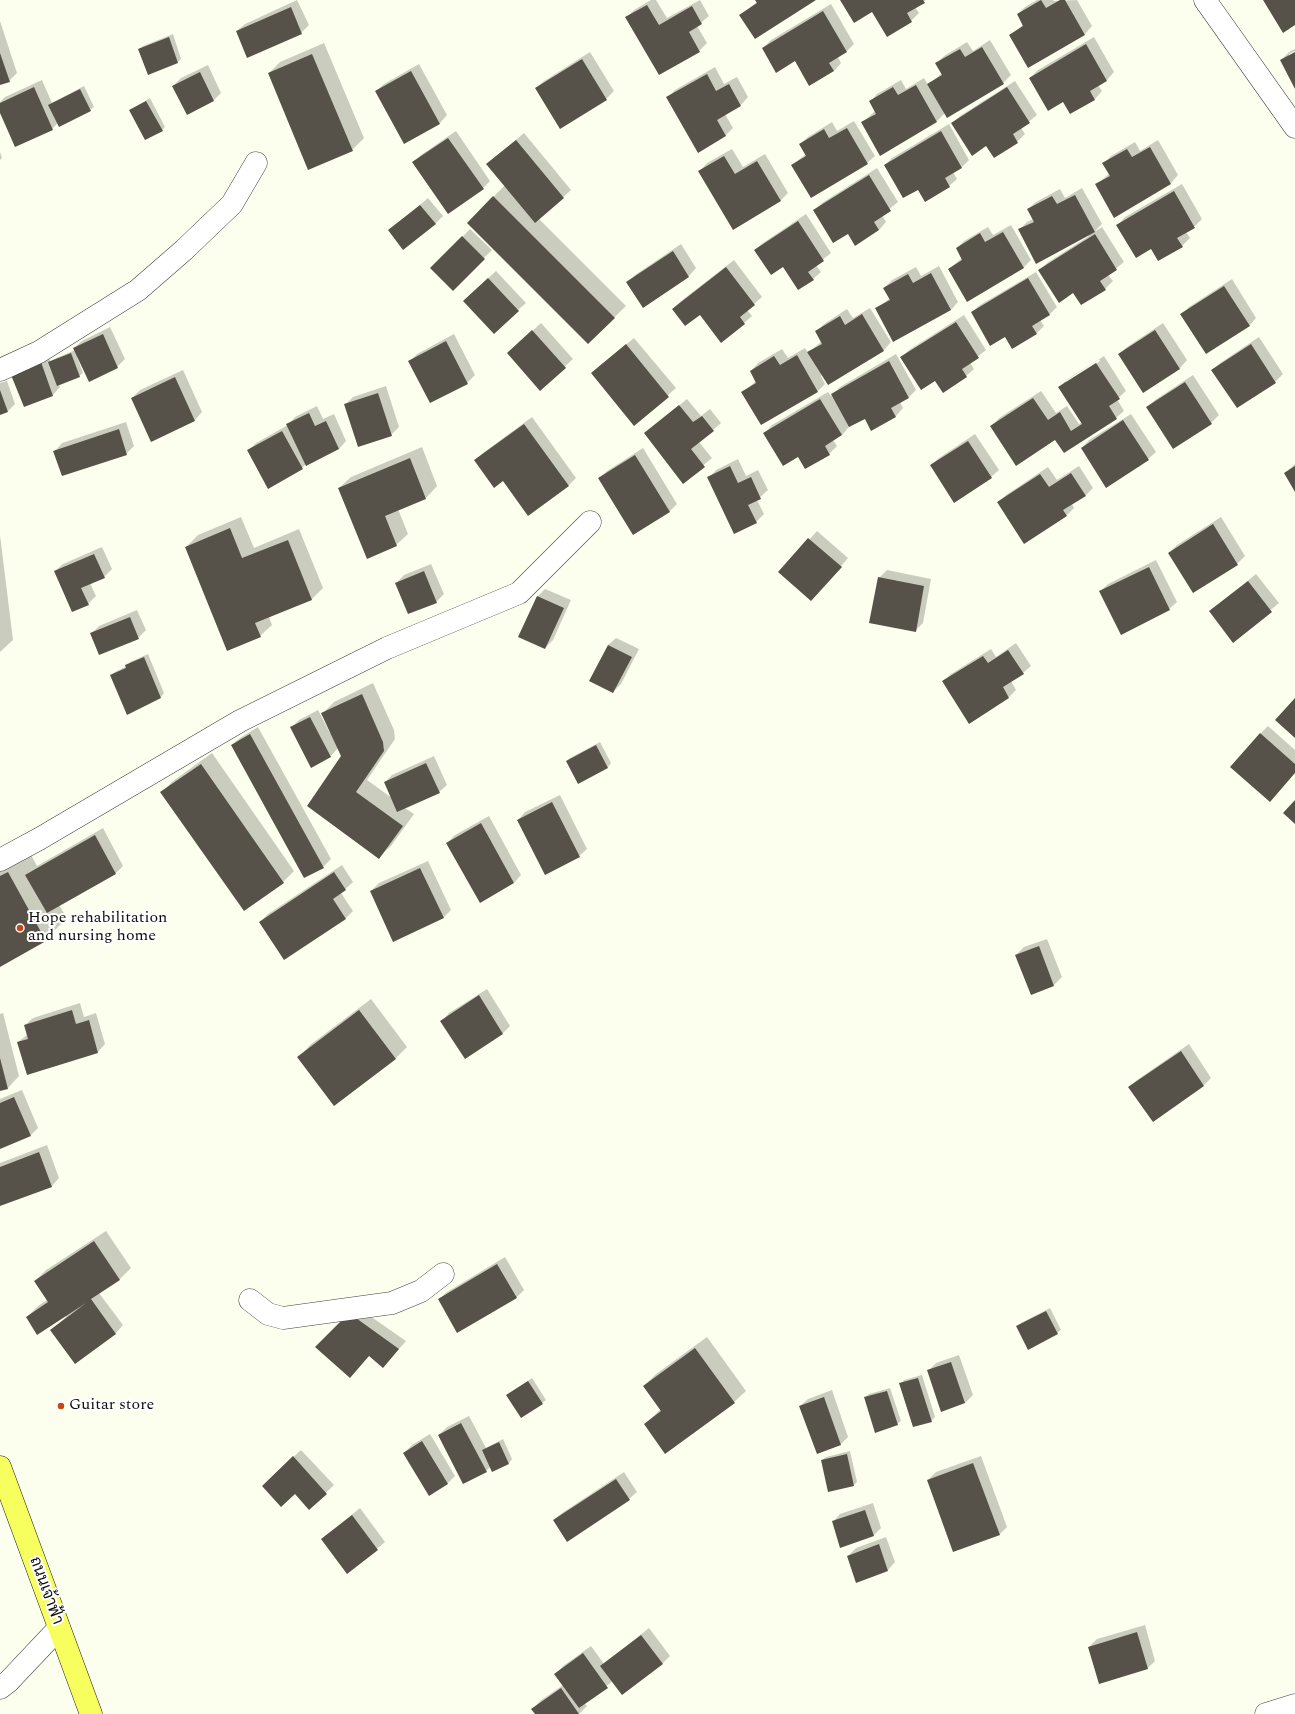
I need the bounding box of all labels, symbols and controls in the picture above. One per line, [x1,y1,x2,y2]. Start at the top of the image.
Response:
place label: Hope rehabilitation and nursing home [28,909,167,947]
marker: Hope rehabilitation and nursing home [15,923,25,933]
place label: Guitar store [69,1396,154,1416]
marker: Guitar store [56,1401,66,1411]
street label: ถนนเจ้าฟ้า [24,1555,66,1627]

